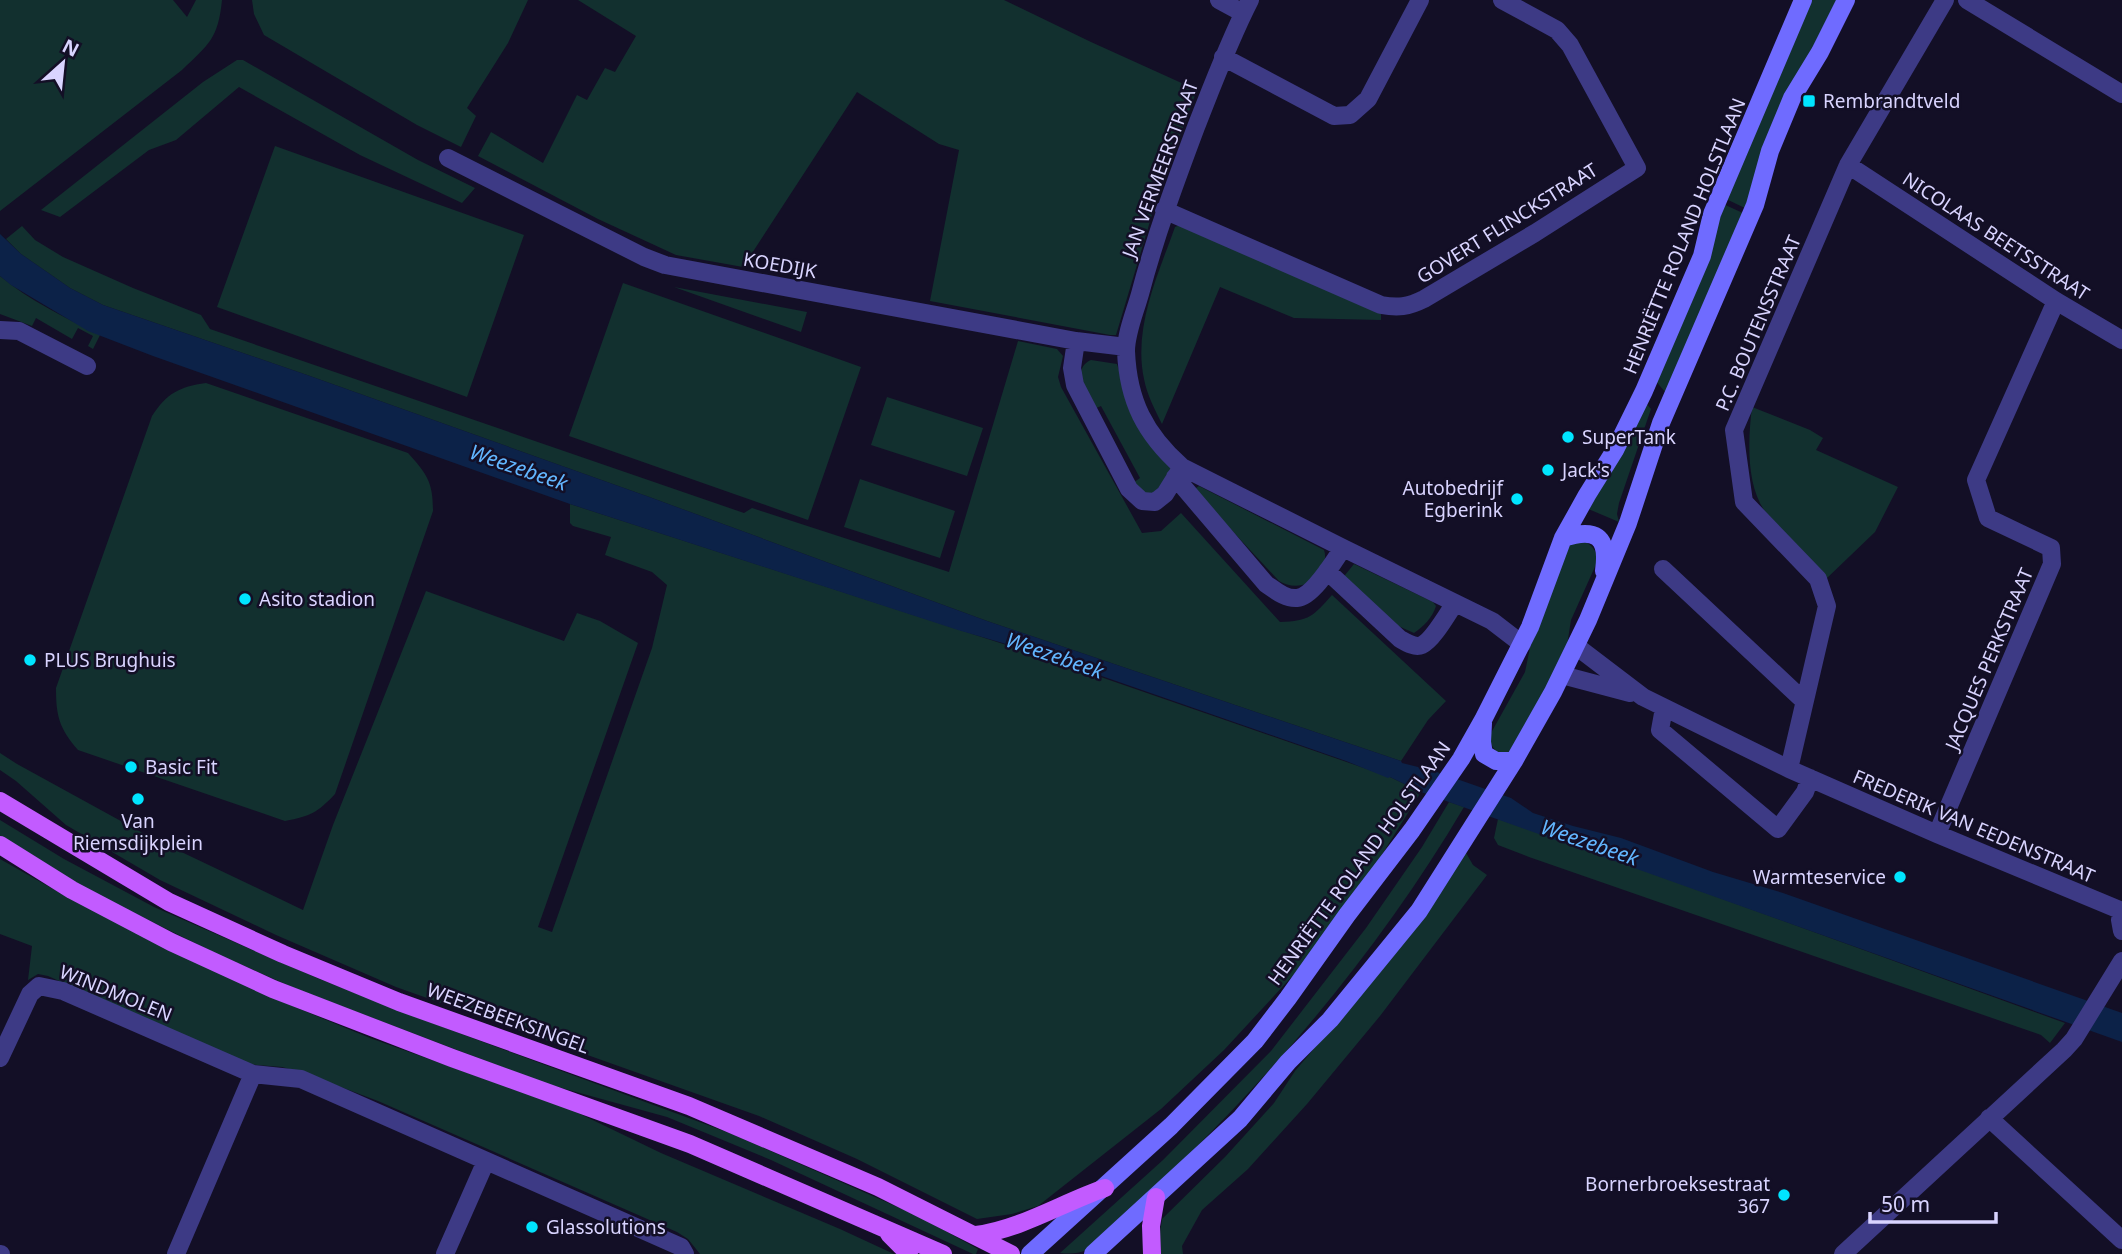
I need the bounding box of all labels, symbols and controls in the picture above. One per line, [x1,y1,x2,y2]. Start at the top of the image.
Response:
north arrow [28,28,98,98]
text: N [58,33,84,63]
street label: JAN VERMEERSTRAAT [1115,76,1204,263]
place label: Rembrandtveld [1823,88,1960,114]
marker: Rembrandtveld [1801,93,1817,109]
street label: HENRIËTTE ROLAND HOLSTLAAN [1617,94,1751,378]
street label: GOVERT FLINCKSTRAAT [1412,156,1603,289]
street label: NICOLAAS BEETSSTRAAT [1898,166,2095,306]
street label: P.C. BOUTENSSTRAAT [1709,231,1807,415]
street label: KOEDIJK [741,246,819,284]
place label: SuperTank [1582,424,1676,450]
marker: SuperTank [1560,429,1576,445]
water label: Weezebeek [466,437,573,497]
place label: Jack's [1560,457,1610,483]
marker: Jack's [1540,462,1556,478]
place label: Autobedrijf Egberink [1402,475,1504,523]
marker: Autobedrijf Egberink [1509,491,1525,507]
street label: JACQUES PERKSTRAAT [1938,564,2039,756]
place label: Asito stadion [259,586,375,612]
marker: Asito stadion [237,591,253,607]
water label: Weezebeek [1002,625,1109,685]
place label: PLUS Brughuis [44,647,176,673]
marker: PLUS Brughuis [22,652,38,668]
street label: HENRIËTTE ROLAND HOLSTLAAN [1262,736,1456,990]
place label: Basic Fit [145,754,218,780]
marker: Basic Fit [123,759,139,775]
street label: FREDERIK VAN EEDENSTRAAT [1849,763,2099,889]
marker: Van Riemsdijkplein [130,791,146,807]
place label: Van Riemsdijkplein [73,808,203,856]
water label: Weezebeek [1537,812,1644,872]
place label: Warmteservice [1753,864,1886,890]
marker: Warmteservice [1892,869,1908,885]
street label: WINDMOLEN [56,959,176,1027]
street label: WEEZEBEEKSINGEL [423,977,593,1059]
place label: Bornerbroeksestraat 367 [1585,1171,1770,1219]
scale bar [1870,1180,1996,1224]
marker: Bornerbroeksestraat 367 [1776,1187,1792,1203]
text: 50 m [1881,1190,1930,1218]
place label: Glassolutions [546,1214,666,1240]
marker: Glassolutions [524,1219,540,1235]

